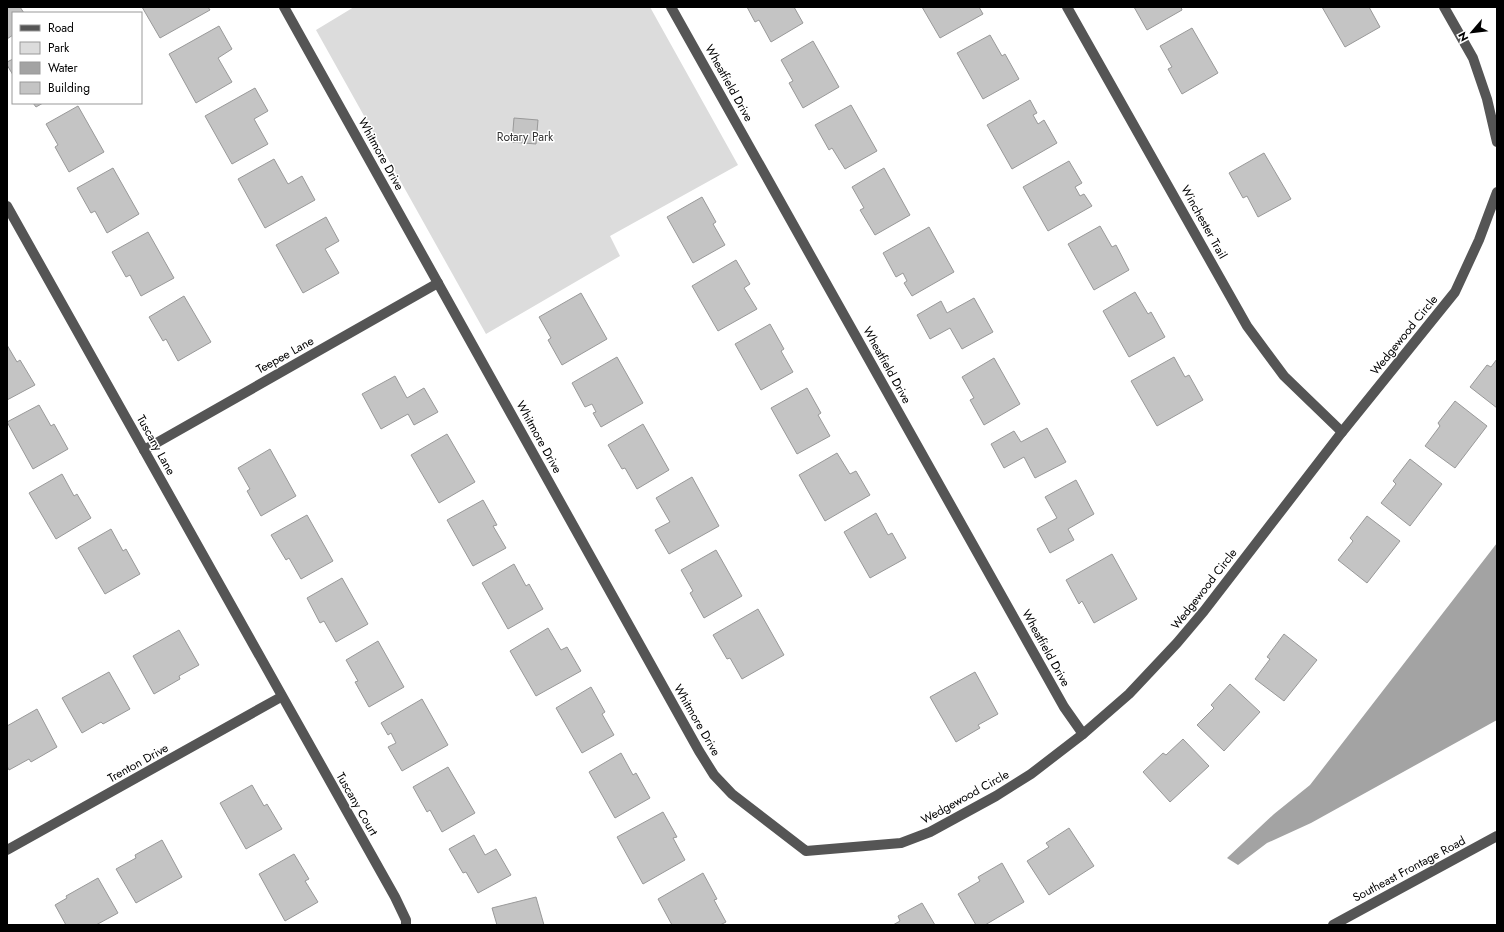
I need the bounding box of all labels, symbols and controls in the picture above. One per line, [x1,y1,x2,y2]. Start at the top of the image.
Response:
legend [12,12,142,104]
north arrow [1452,12,1492,52]
text: Road [48,19,74,37]
text: N [1454,29,1472,44]
text: Park [48,39,70,57]
street label: Wheatfield Drive [700,41,758,125]
text: Water [48,59,79,77]
text: Building [48,79,90,97]
street label: Whitmore Drive [354,114,408,194]
park label: Rotary Park [497,128,554,146]
street label: Winchester Trail [1176,182,1232,262]
street label: Wedgewood Circle [1366,291,1442,379]
street label: Wheatfield Drive [858,323,916,407]
street label: Teepee Lane [253,332,317,378]
street label: Whitmore Drive [512,397,566,477]
street label: Tuscany Lane [132,412,180,478]
street label: Wedgewood Circle [1167,545,1241,633]
street label: Wheatfield Drive [1017,606,1075,690]
street label: Whitmore Drive [669,681,725,759]
street label: Trenton Drive [104,739,172,787]
street label: Wedgewood Circle [918,765,1012,829]
street label: Tuscany Court [332,769,382,839]
street label: Southeast Frontage Road [1349,832,1469,906]

